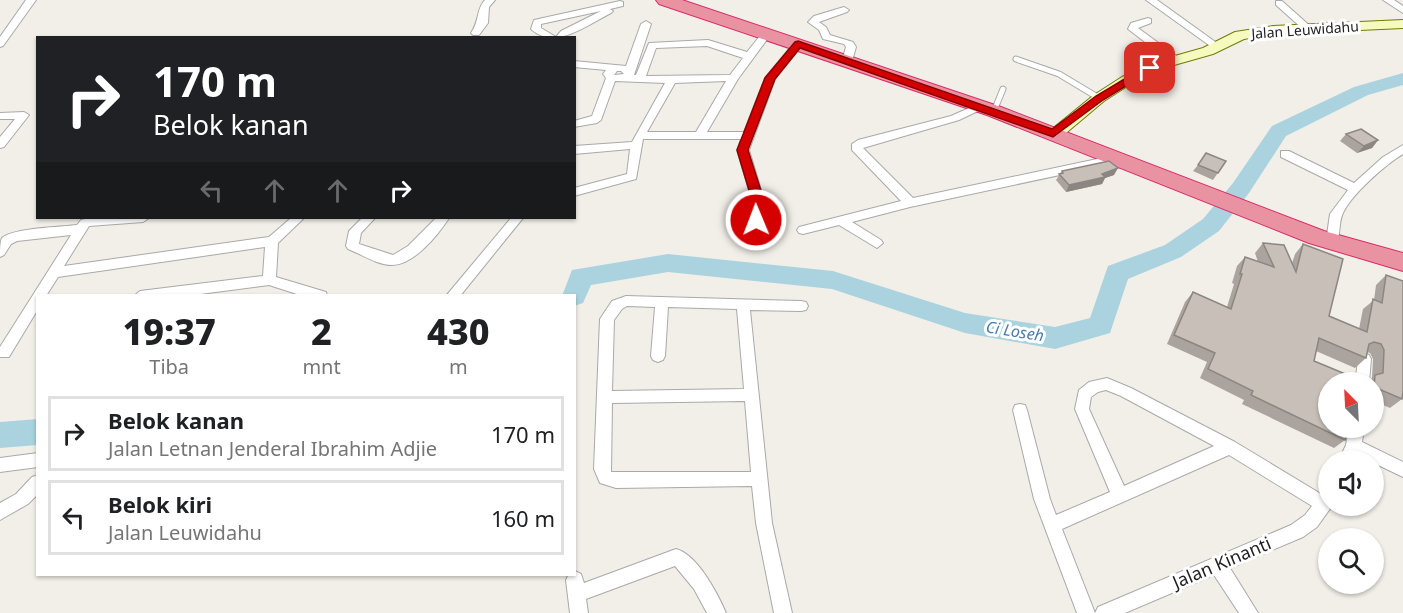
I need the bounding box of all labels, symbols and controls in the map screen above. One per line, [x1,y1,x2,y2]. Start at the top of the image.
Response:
street label: Jalan Leuwidahu [1249,16,1359,43]
pin [1124,42,1175,93]
icon: arrive [1133,51,1166,84]
text: 170 m [153,52,277,109]
icon: right [54,60,132,138]
text: Belok kanan [153,106,309,143]
icon: left [195,174,228,207]
icon: ahead [258,174,291,207]
icon: ahead [321,174,354,207]
icon: right [384,174,417,207]
position arrow [724,188,788,252]
text: 19:37 [122,307,216,356]
text: 2 [311,307,332,356]
text: 430 [427,307,490,356]
water label: Ci Loseh [984,316,1046,346]
text: Tiba [149,353,189,380]
text: mnt [302,353,341,380]
text: m [449,353,468,380]
north arrow [1318,372,1384,438]
map controls [1318,372,1384,594]
text: Belok kanan [108,405,244,435]
icon: right [57,417,90,450]
text: 170 m [491,419,555,449]
text: Jalan Letnan Jenderal Ibrahim Adjie [108,435,437,462]
button: sound [1318,450,1384,516]
text: Belok kiri [108,489,212,519]
icon: left [57,501,90,534]
text: 160 m [491,503,555,533]
text: Jalan Leuwidahu [108,519,262,546]
button: search [1318,528,1384,594]
street label: Jalan Kinanti [1167,531,1275,594]

